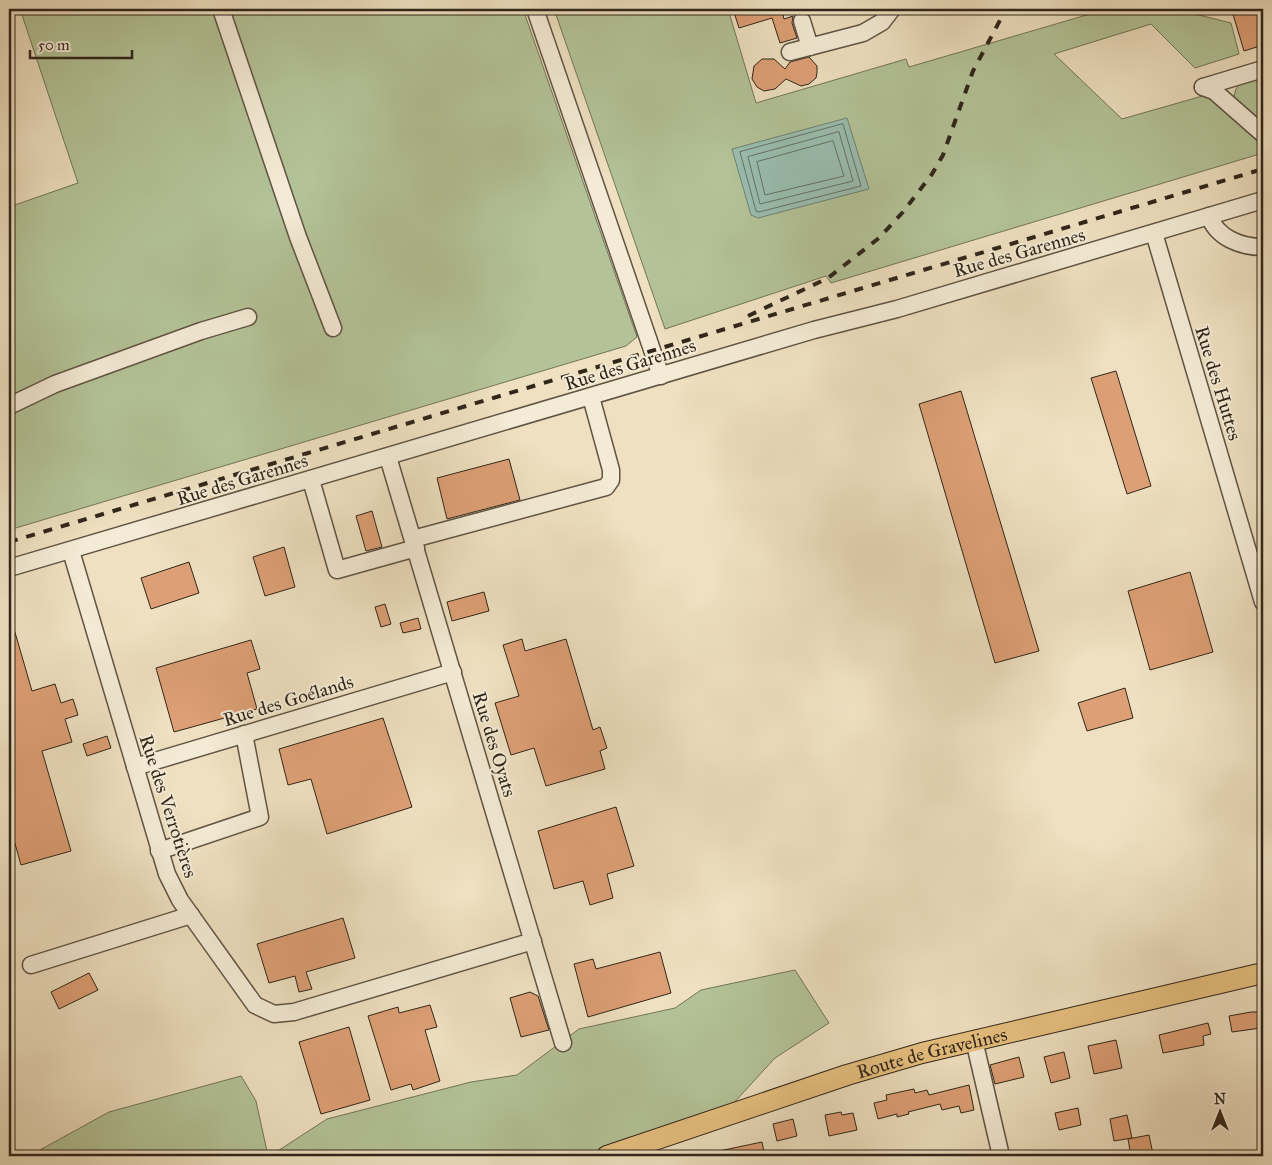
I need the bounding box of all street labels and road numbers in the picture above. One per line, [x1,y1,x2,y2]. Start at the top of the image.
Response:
street label: Rue des Garennes [951,223,1088,282]
street label: Rue des Huttes [1190,323,1247,443]
street label: Rue des Garennes [562,334,699,395]
street label: Rue des Garennes [174,449,311,510]
street label: Rue des Goélands [220,670,356,731]
street label: Rue des Oyats [468,689,521,800]
street label: Rue des Verrotières [135,732,203,881]
street label: Route de Gravelines [854,1022,1009,1084]

